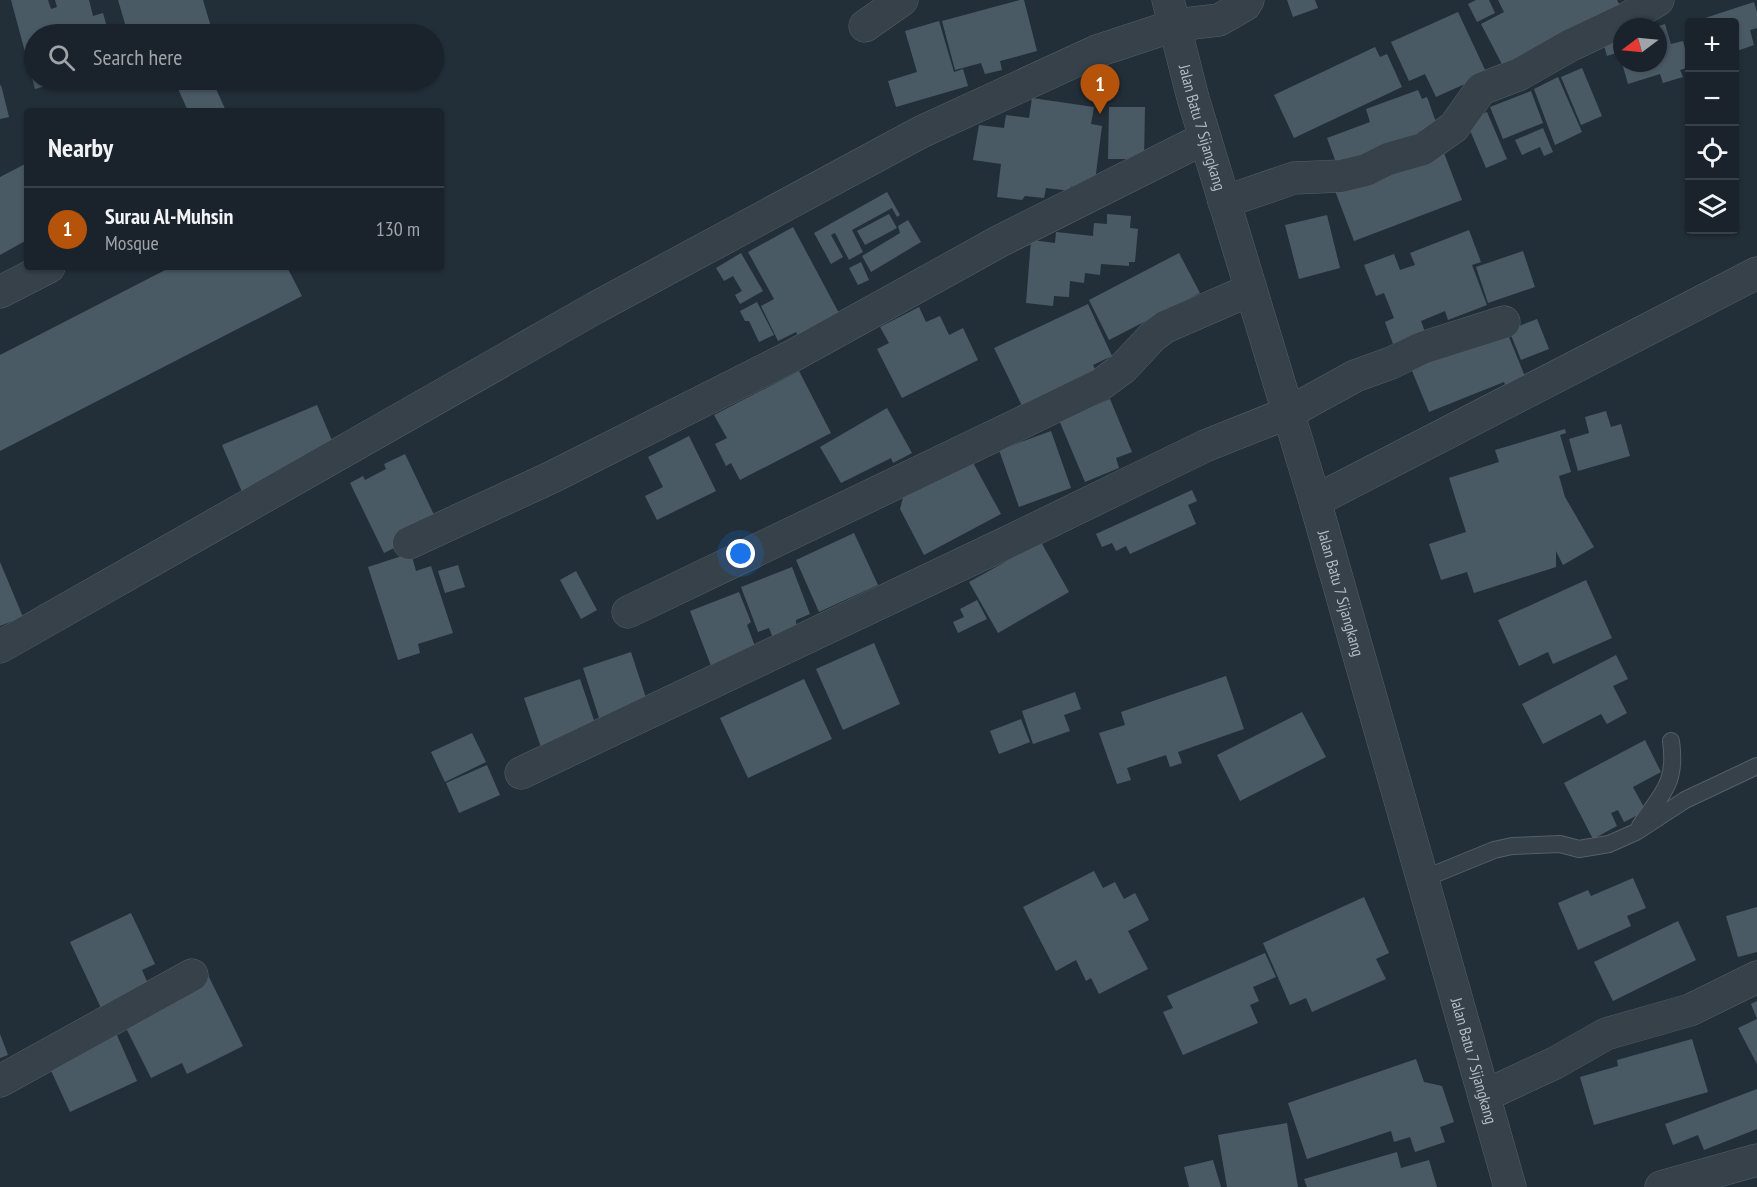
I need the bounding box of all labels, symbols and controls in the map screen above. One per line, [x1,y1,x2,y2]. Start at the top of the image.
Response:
north arrow [1613,18,1667,72]
map controls [1685,18,1739,234]
button: + [1685,18,1739,72]
search box [24,24,444,90]
icon: search [45,41,78,74]
text: Search here [93,43,182,71]
street label: Jalan Batu 7 Sijangkang [1175,61,1230,193]
pin: 1 [1080,64,1120,114]
button: − [1685,72,1739,126]
button: locate [1685,126,1739,180]
text: Nearby [48,131,113,164]
button: layers [1685,180,1739,234]
text: Surau Al-Muhsin [105,202,233,230]
text: 1 [63,216,72,242]
text: 130 m [376,216,420,242]
text: Mosque [105,230,159,256]
street label: Jalan Batu 7 Sijangkang [1313,527,1369,659]
your location [726,539,755,568]
street label: Jalan Batu 7 Sijangkang [1446,994,1501,1126]

